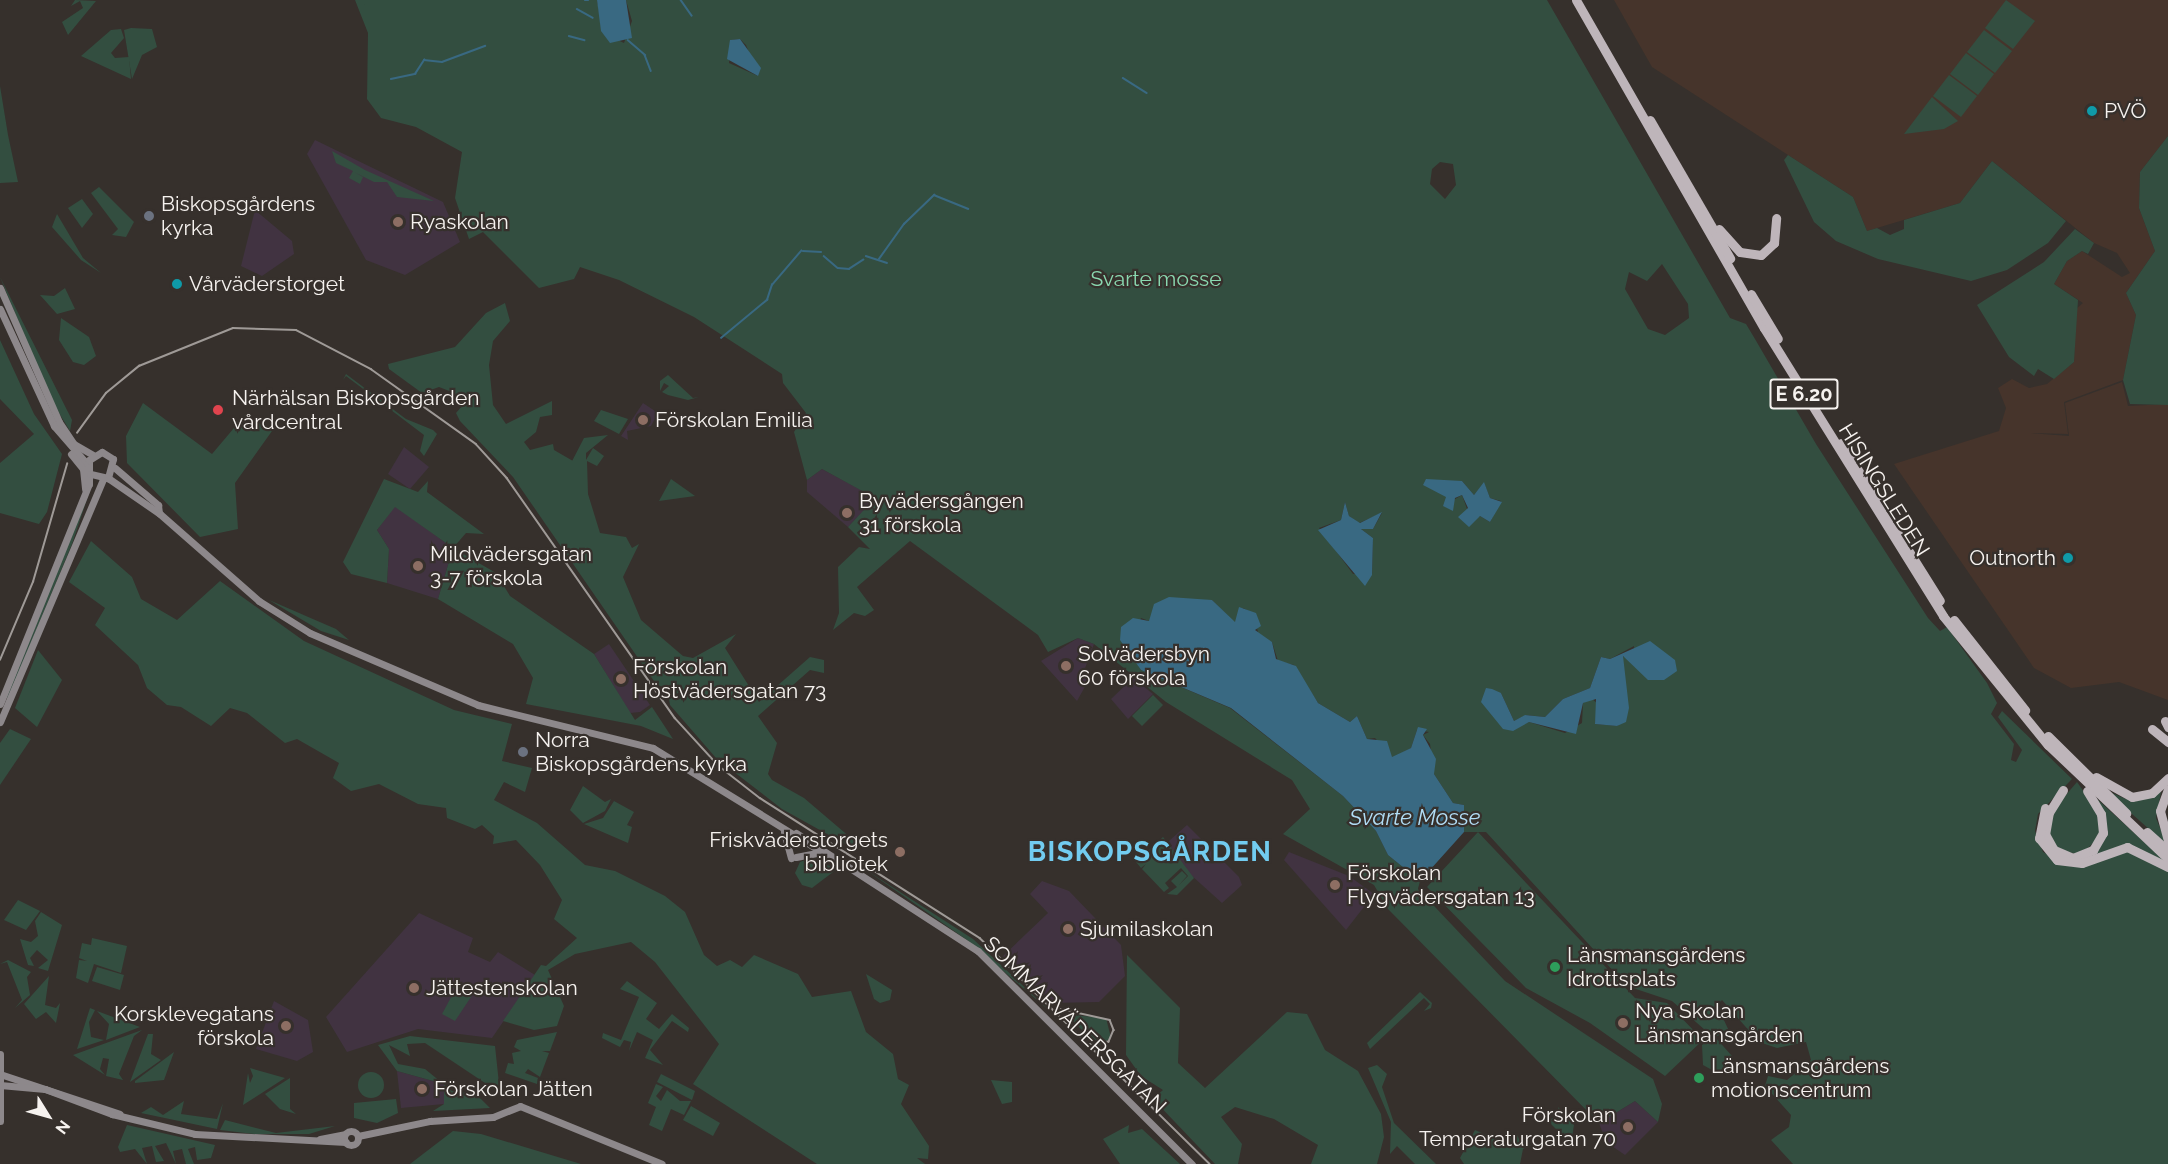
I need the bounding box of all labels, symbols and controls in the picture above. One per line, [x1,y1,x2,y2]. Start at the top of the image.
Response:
place label: PVÖ [2104,98,2146,124]
marker: PVÖ [2085,104,2099,118]
place label: Biskopsgårdens kyrka [161,191,315,241]
marker: Biskopsgårdens kyrka [142,209,156,223]
place label: Ryaskolan [410,209,509,235]
marker: Ryaskolan [391,215,405,229]
park label: Svarte mosse [1090,266,1222,292]
place label: Vårväderstorget [189,271,345,297]
marker: Vårväderstorget [170,277,184,291]
road number: E 6.20 [1768,377,1840,411]
place label: Närhälsan Biskopsgården vårdcentral [232,385,480,435]
marker: Närhälsan Biskopsgården vårdcentral [209,401,227,419]
place label: Förskolan Emilia [655,407,813,433]
marker: Förskolan Emilia [636,413,650,427]
street label: HISINGSLEDEN [1833,419,1935,561]
place label: Byvädersgången 31 förskola [859,488,1024,538]
marker: Byvädersgången 31 förskola [840,506,854,520]
place label: Mildvädersgatan 3-7 förskola [430,541,592,591]
place label: Outnorth [1969,545,2056,571]
marker: Outnorth [2061,551,2075,565]
marker: Mildvädersgatan 3-7 förskola [411,559,425,573]
place label: Solvädersbyn 60 förskola [1078,641,1210,691]
place label: Förskolan Höstvädersgatan 73 [633,654,826,704]
marker: Solvädersbyn 60 förskola [1059,659,1073,673]
marker: Förskolan Höstvädersgatan 73 [614,672,628,686]
place label: Norra Biskopsgårdens kyrka [535,727,747,777]
marker: Norra Biskopsgårdens kyrka [516,745,530,759]
water label: Svarte Mosse [1349,805,1481,831]
place label: Friskväderstorgets bibliotek [709,827,888,877]
district label: BISKOPSGÅRDEN [1028,836,1272,868]
marker: Friskväderstorgets bibliotek [893,845,907,859]
place label: Förskolan Flygvädersgatan 13 [1347,860,1535,910]
marker: Förskolan Flygvädersgatan 13 [1328,878,1342,892]
place label: Sjumilaskolan [1080,916,1214,942]
marker: Sjumilaskolan [1061,922,1075,936]
street label: SOMMARVÄDERSGATAN [979,931,1171,1119]
place label: Länsmansgårdens Idrottsplats [1567,942,1745,992]
marker: Länsmansgårdens Idrottsplats [1548,960,1562,974]
place label: Jättestenskolan [426,975,578,1001]
marker: Jättestenskolan [407,981,421,995]
place label: Nya Skolan Länsmansgården [1635,998,1803,1048]
place label: Korsklevegatans förskola [114,1001,274,1051]
marker: Nya Skolan Länsmansgården [1616,1016,1630,1030]
marker: Korsklevegatans förskola [279,1019,293,1033]
place label: Länsmansgårdens motionscentrum [1711,1053,1889,1103]
marker: Länsmansgårdens motionscentrum [1692,1071,1706,1085]
place label: Förskolan Jätten [434,1076,593,1102]
marker: Förskolan Jätten [415,1082,429,1096]
north arrow [18,1086,78,1146]
place label: Förskolan Temperaturgatan 70 [1419,1102,1616,1152]
text: N [52,1117,74,1138]
marker: Förskolan Temperaturgatan 70 [1621,1120,1635,1134]

